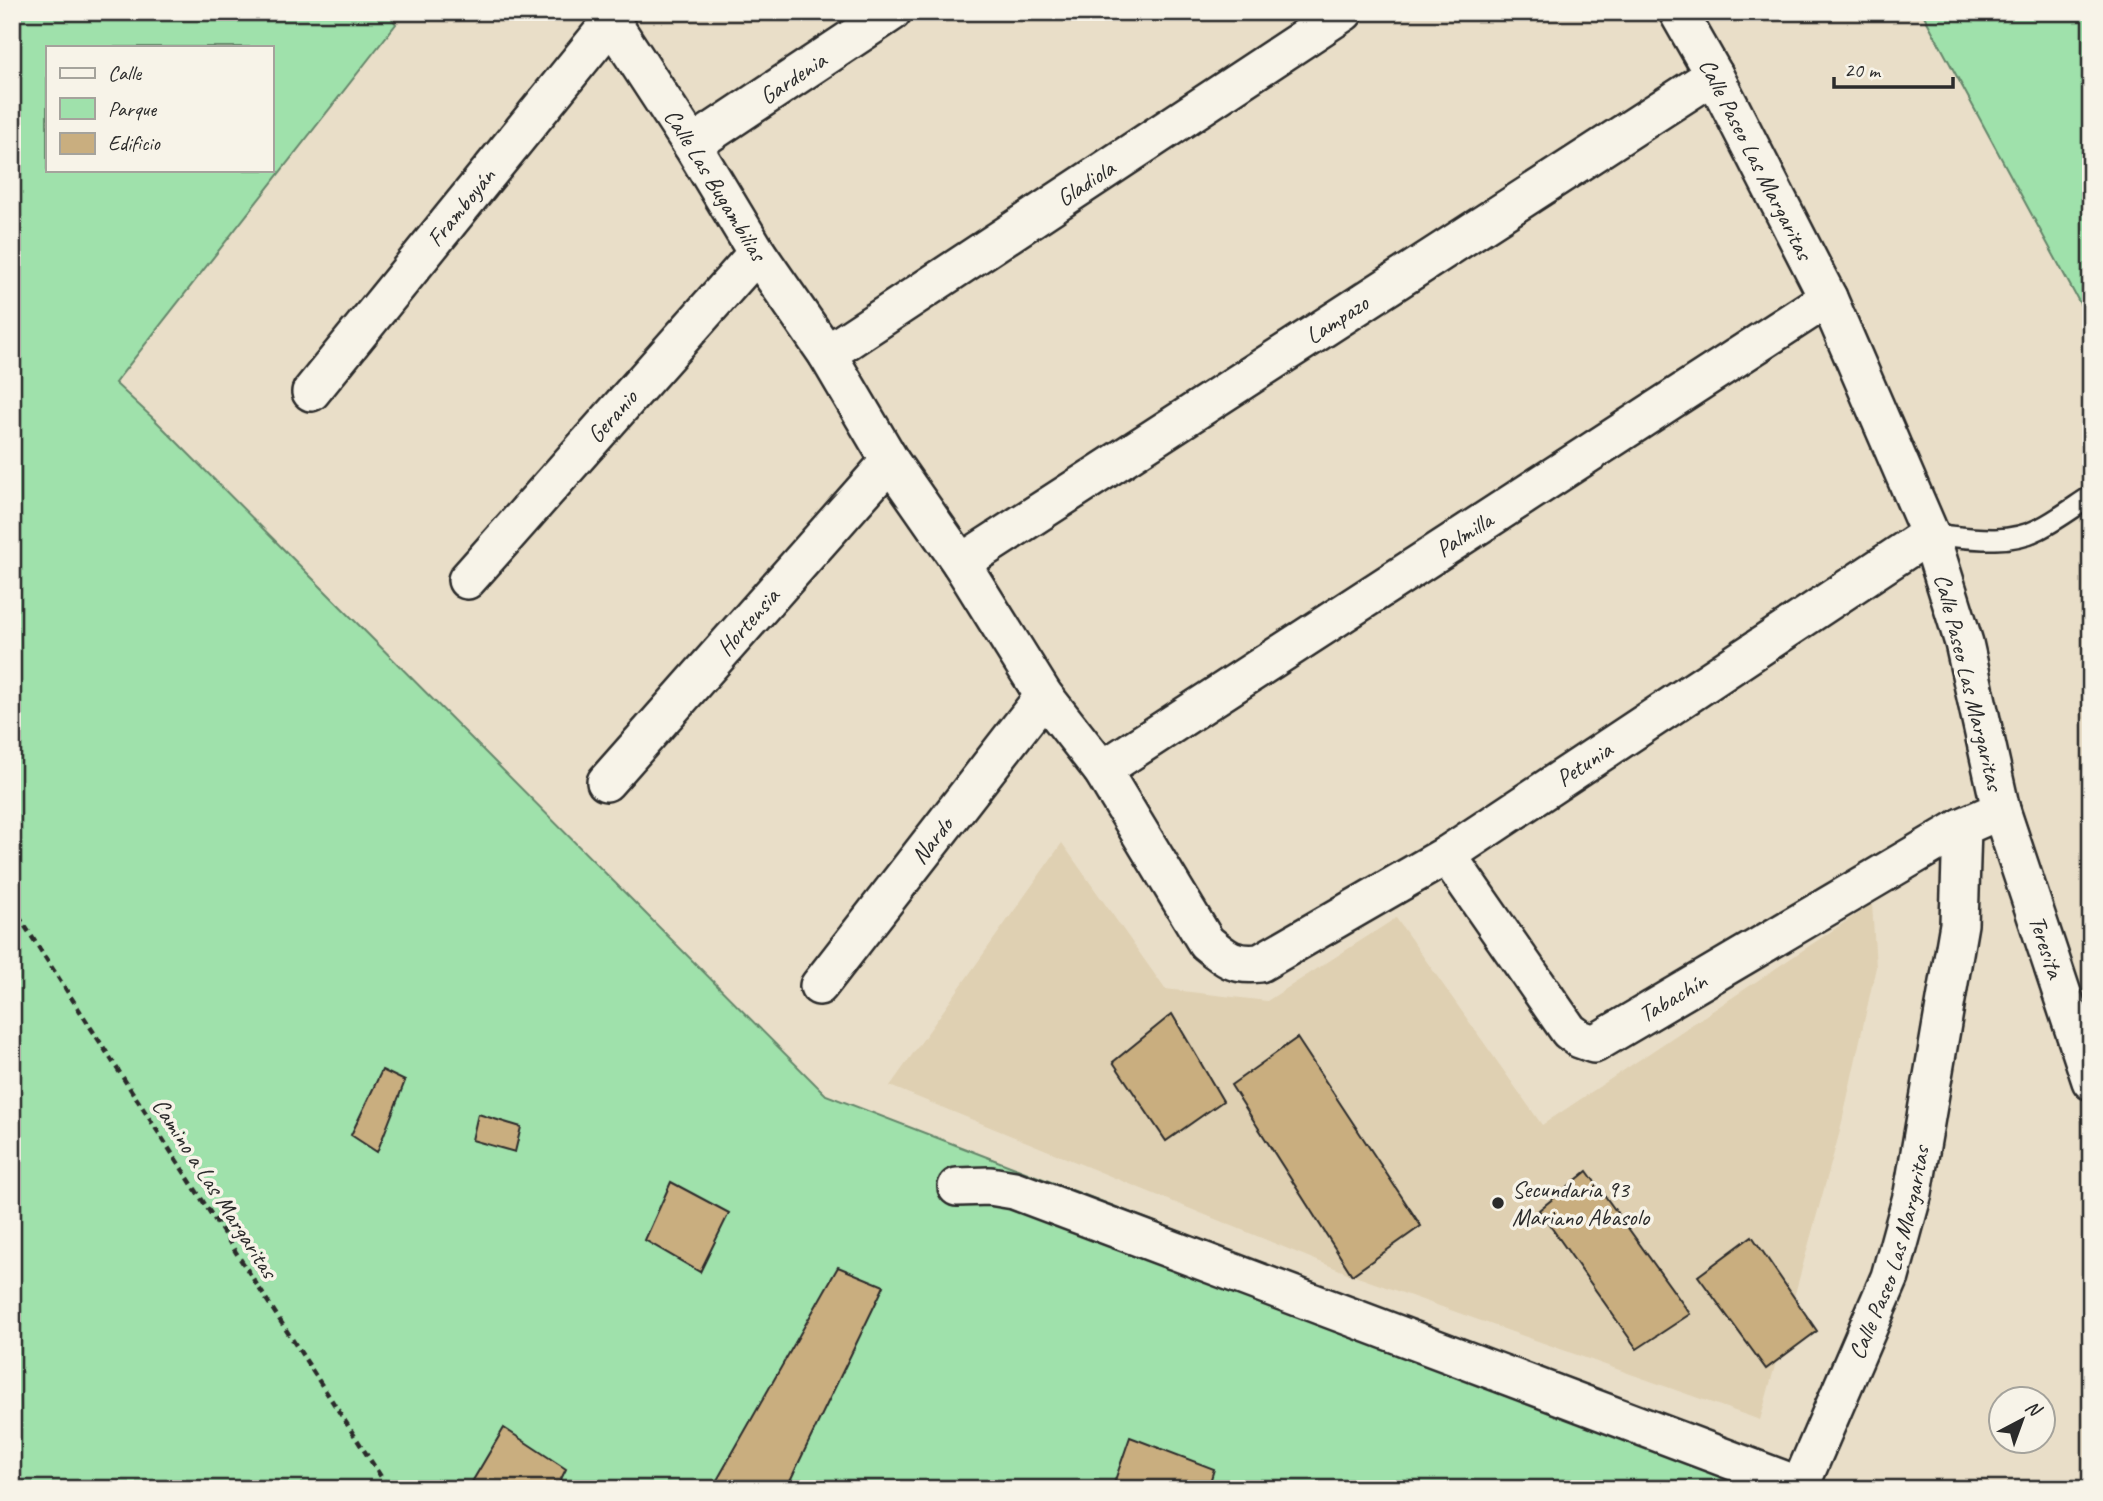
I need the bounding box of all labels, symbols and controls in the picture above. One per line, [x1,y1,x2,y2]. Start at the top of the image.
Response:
street label: Gardenia [754,44,833,111]
legend [46,46,273,172]
scale bar [1834,46,1952,90]
street label: Calle Paseo Las Margaritas [1692,53,1821,266]
text: 20 m [1844,57,1882,83]
text: Calle [108,60,142,86]
text: Parque [108,96,157,122]
street label: Calle Las Bugambilias [657,103,774,268]
text: Edificio [108,130,161,156]
street label: Gladiola [1051,152,1122,213]
street label: Framboyán [420,161,503,253]
street label: Lampazo [1300,287,1375,351]
street label: Geranio [581,382,645,449]
street label: Palmilla [1430,504,1500,564]
street label: Calle Paseo Las Margaritas [1928,571,2011,795]
street label: Hortensia [710,581,787,662]
street label: Petunia [1550,734,1619,793]
street label: Nardo [904,809,961,870]
street label: Teresita [2022,911,2071,983]
street label: Tabachín [1633,965,1713,1029]
street label: Camino a Las Margaritas [146,1092,285,1285]
street label: Calle Paseo Las Margaritas [1841,1142,1936,1364]
place label: Secundaria 93 Mariano Abasolo [1512,1174,1651,1232]
marker: Secundaria 93 Mariano Abasolo [1490,1195,1506,1211]
north arrow [1988,1386,2058,1456]
text: N [2020,1395,2047,1423]

